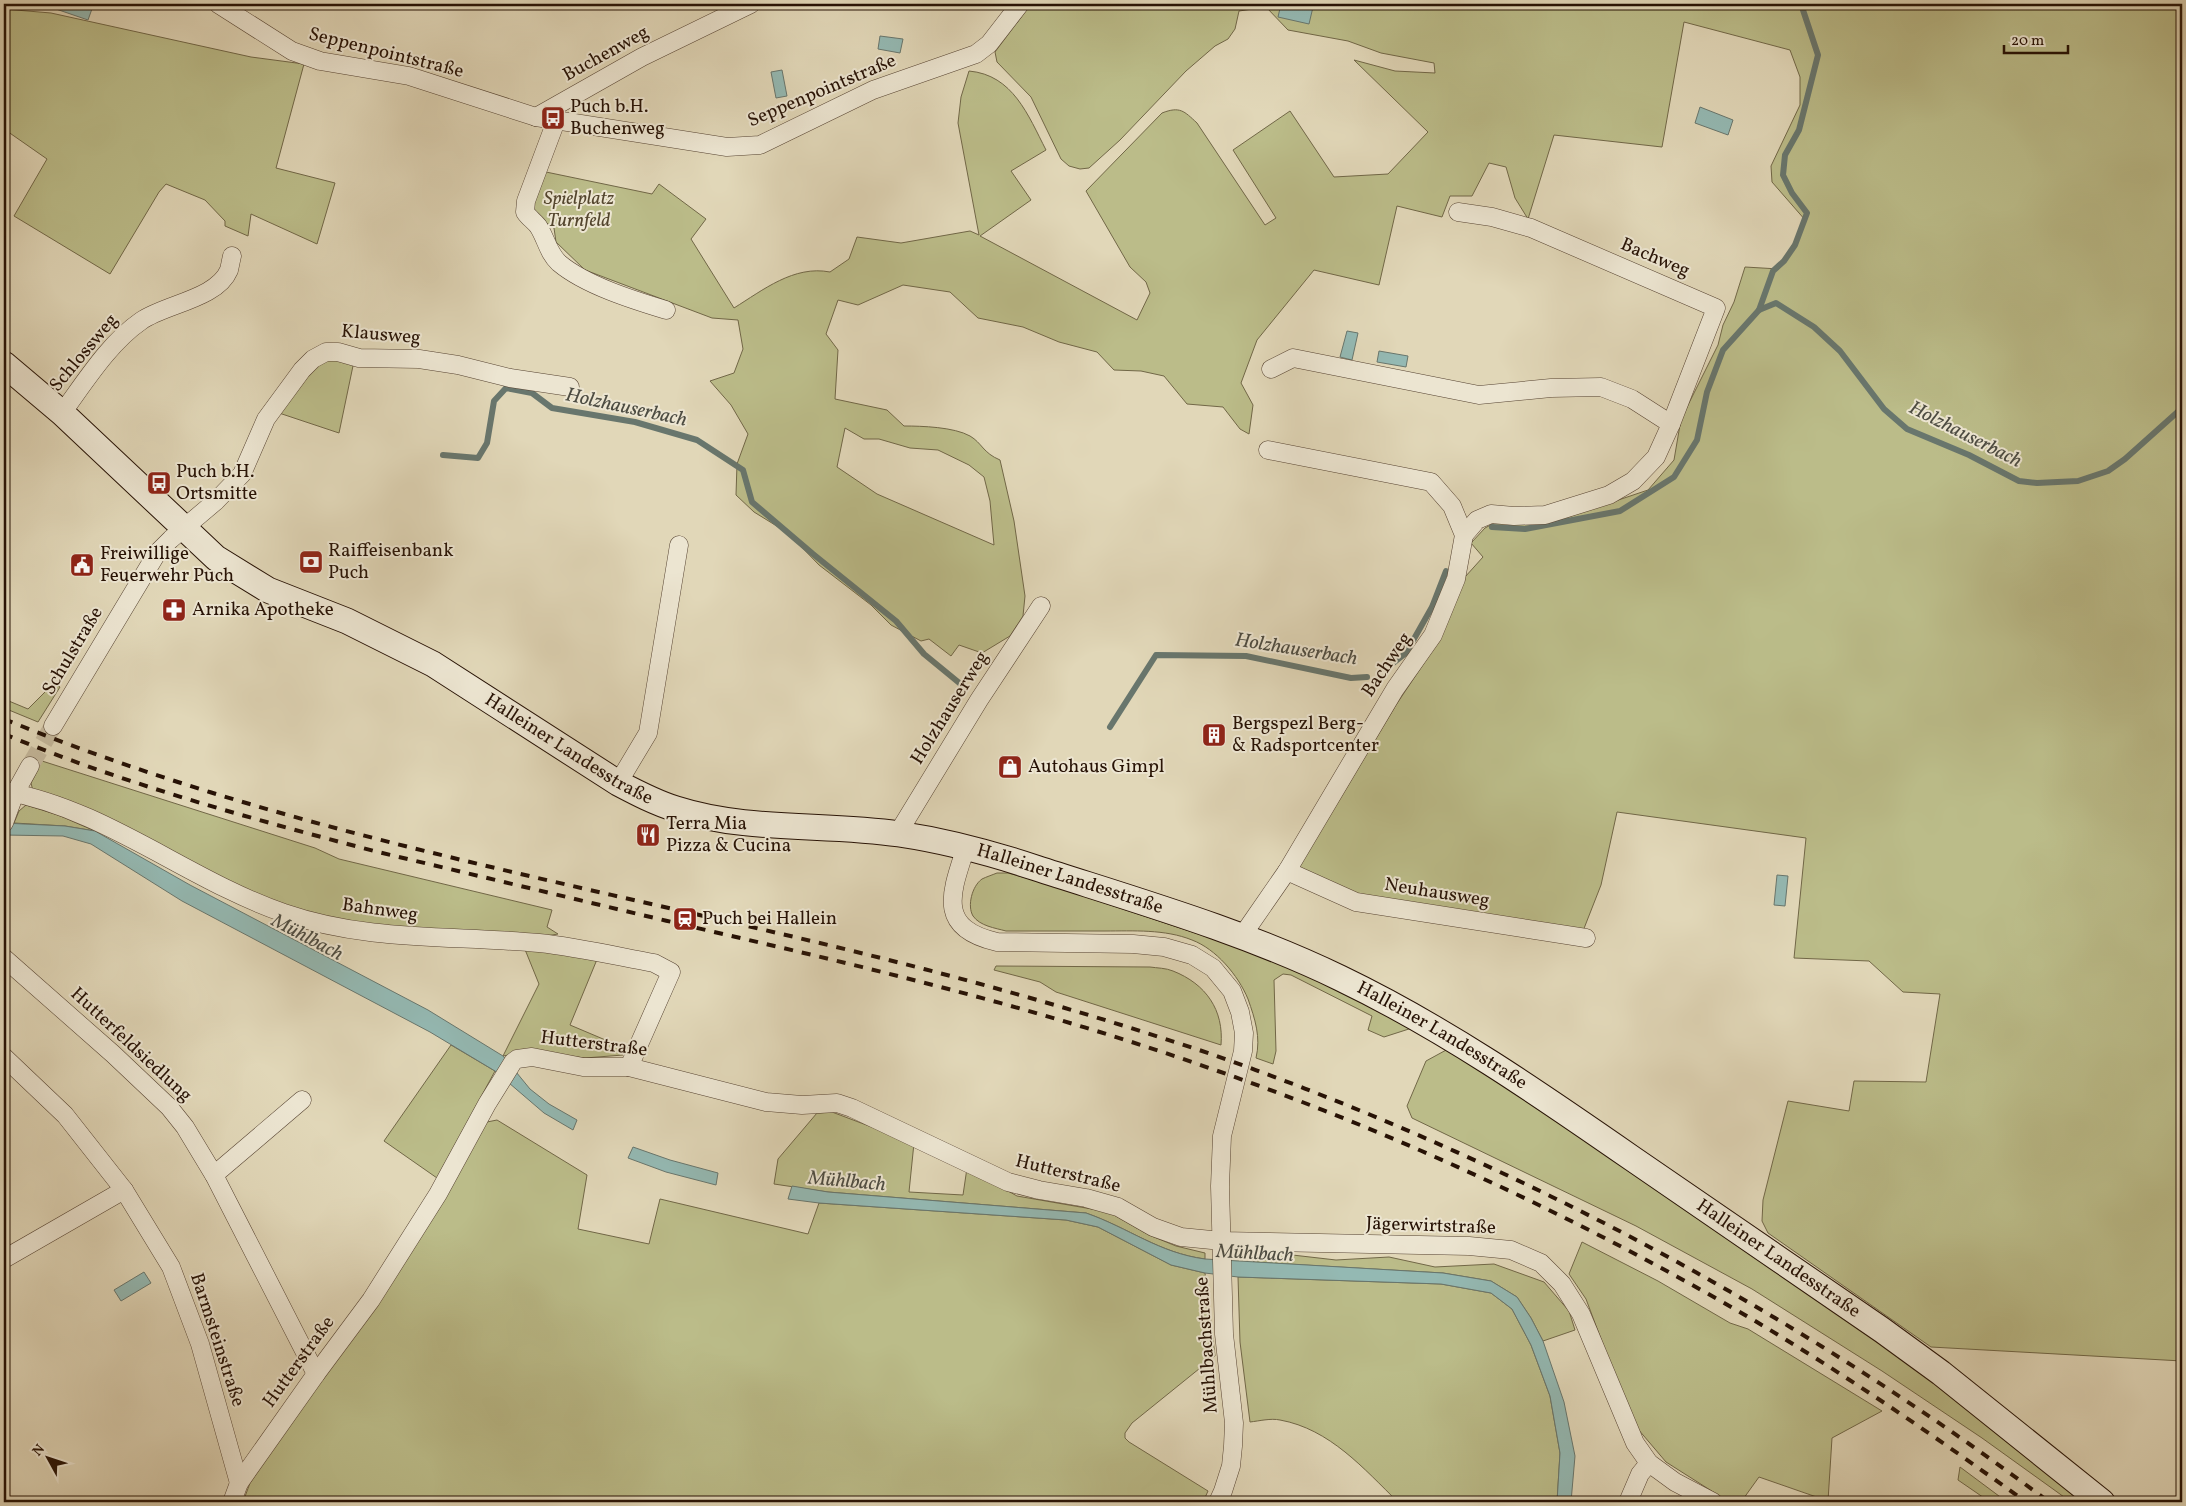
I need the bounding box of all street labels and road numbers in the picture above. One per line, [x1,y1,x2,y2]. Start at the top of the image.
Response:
street label: Buchenweg [558,20,654,88]
street label: Seppenpointstraße [306,21,466,85]
street label: Seppenpointstraße [744,48,900,134]
street label: Bachweg [1616,232,1694,284]
street label: Schlossweg [44,308,124,398]
street label: Klausweg [340,319,422,351]
street label: Schulstraße [36,602,110,700]
street label: Bachweg [1356,627,1418,703]
street label: Holzhauserweg [905,646,995,770]
street label: Halleiner Landesstraße [479,687,657,812]
street label: Halleiner Landesstraße [974,838,1166,921]
street label: Neuhausweg [1382,872,1492,914]
street label: Bahnweg [340,892,420,928]
street label: Halleiner Landesstraße [1352,975,1532,1096]
street label: Hutterfeldsiedlung [64,982,198,1108]
street label: Hutterstraße [539,1025,649,1063]
street label: Hutterstraße [1013,1148,1123,1200]
street label: Halleiner Landesstraße [1691,1193,1866,1324]
street label: Jägerwirtstraße [1366,1211,1496,1241]
street label: Barmsteinstraße [183,1270,251,1410]
street label: Mühlbachstraße [1189,1276,1225,1414]
street label: Hutterstraße [257,1311,341,1413]

